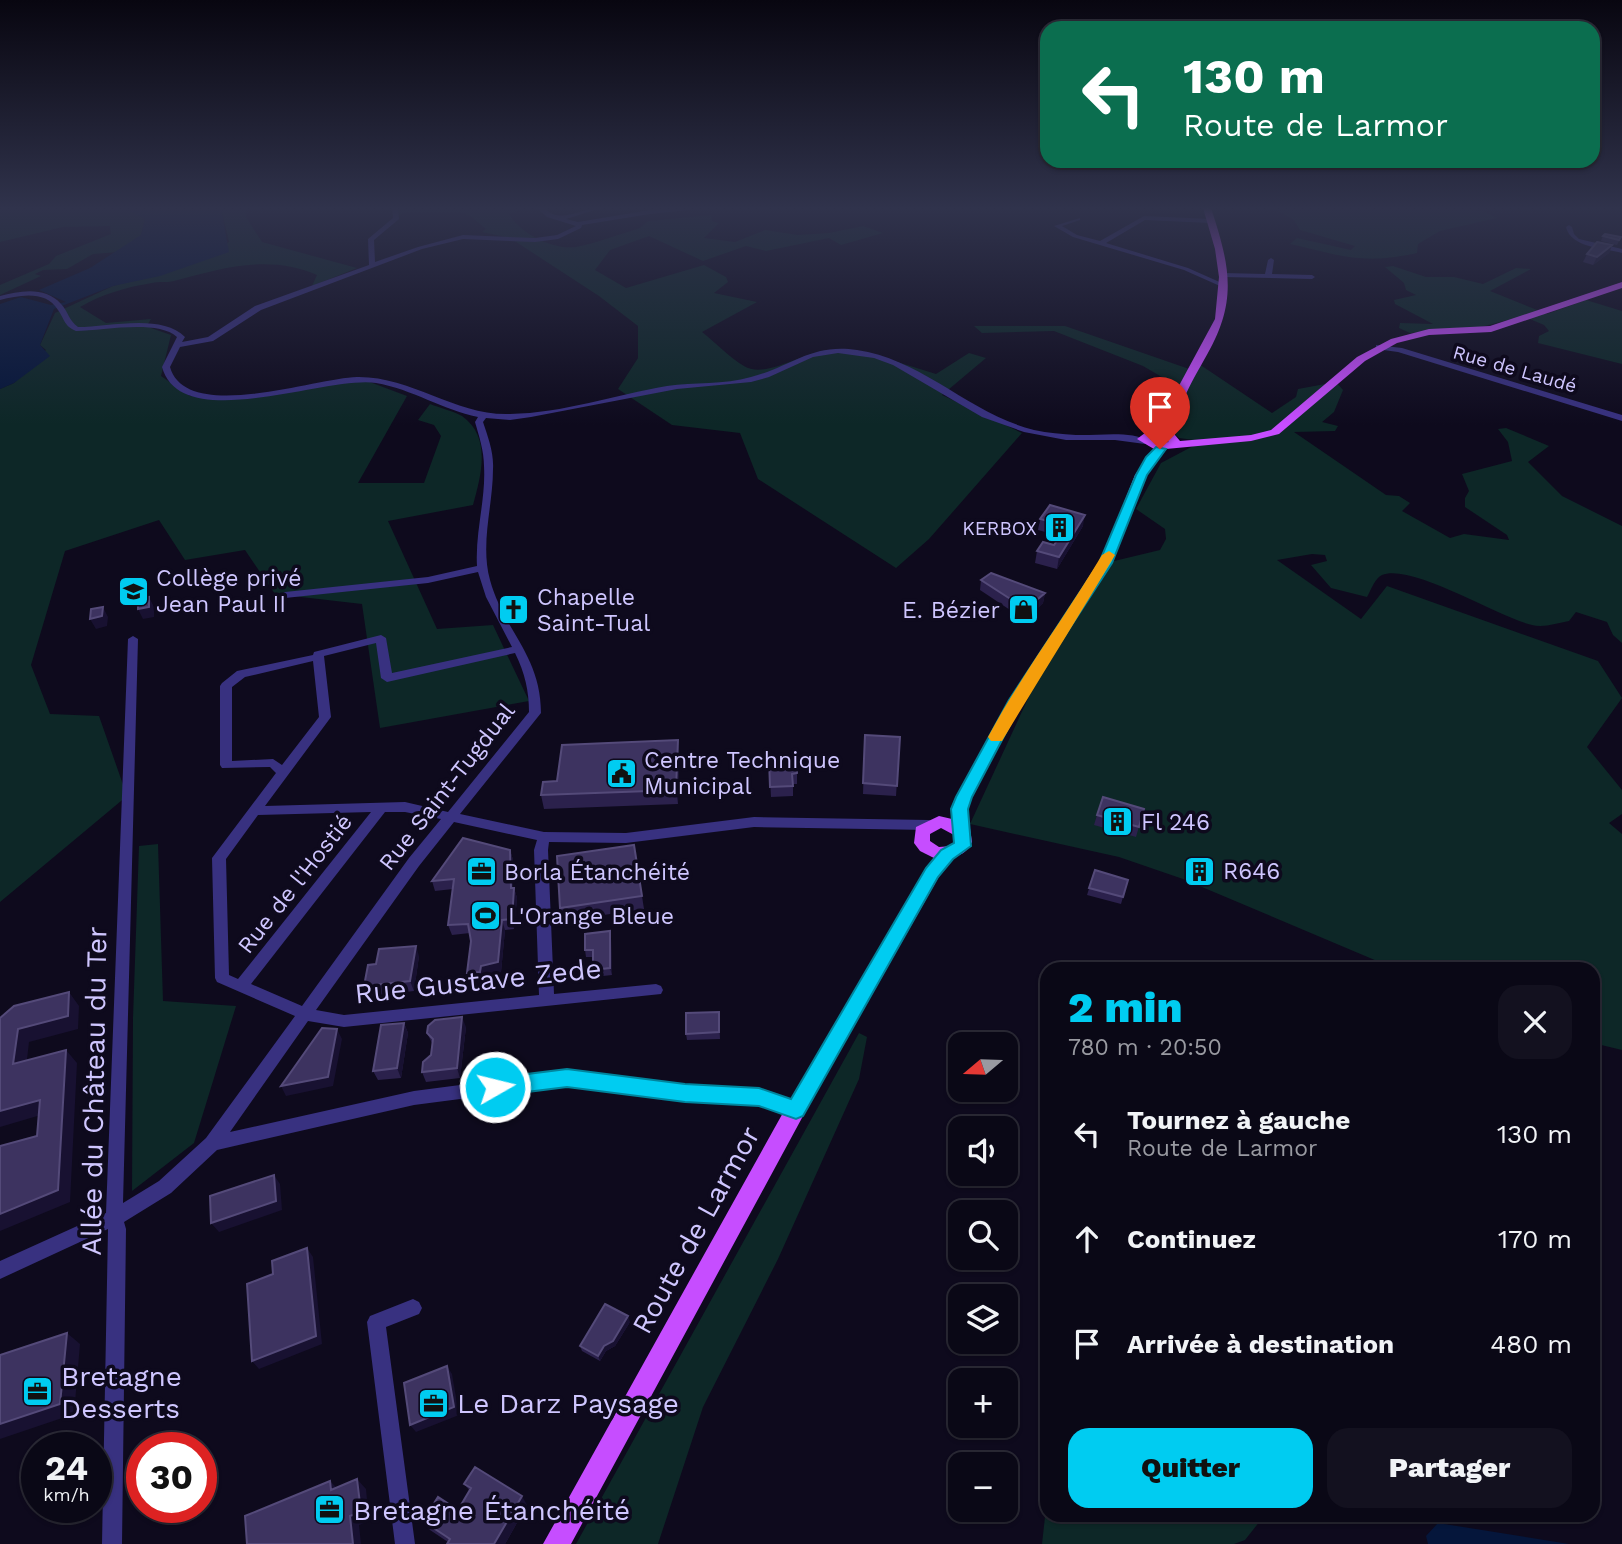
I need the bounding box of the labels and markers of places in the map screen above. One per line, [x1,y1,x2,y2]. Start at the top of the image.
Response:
pin [1130,377,1190,449]
building icon: KERBOX [1043,511,1077,545]
place label: KERBOX [962,517,1037,540]
place label: Collège privé Jean Paul II [156,565,301,618]
school or university icon: Collège privé Jean Paul II [116,574,150,608]
place label: Chapelle Saint-Tual [537,584,650,637]
church icon: Chapelle Saint-Tual [497,593,531,627]
shop icon: E. Bézier [1006,593,1040,627]
place label: E. Bézier [902,597,1000,624]
place label: Centre Technique Municipal [644,747,840,800]
public building icon: Centre Technique Municipal [604,756,638,790]
building icon: Fl 246 [1101,805,1135,839]
place label: Fl 246 [1141,809,1210,836]
building icon: R646 [1183,854,1217,888]
office icon: Borla Étanchéité [464,855,498,889]
place label: R646 [1223,858,1280,885]
place label: Borla Étanchéité [504,859,690,886]
sports icon: L'Orange Bleue [468,899,502,933]
place label: L'Orange Bleue [508,903,674,930]
place label: Bretagne Desserts [61,1360,182,1425]
office icon: Bretagne Desserts [21,1375,55,1409]
office icon: Le Darz Paysage [417,1386,451,1420]
place label: Le Darz Paysage [457,1387,679,1420]
office icon: Bretagne Étanchéité [313,1493,347,1527]
place label: Bretagne Étanchéité [353,1494,630,1527]

